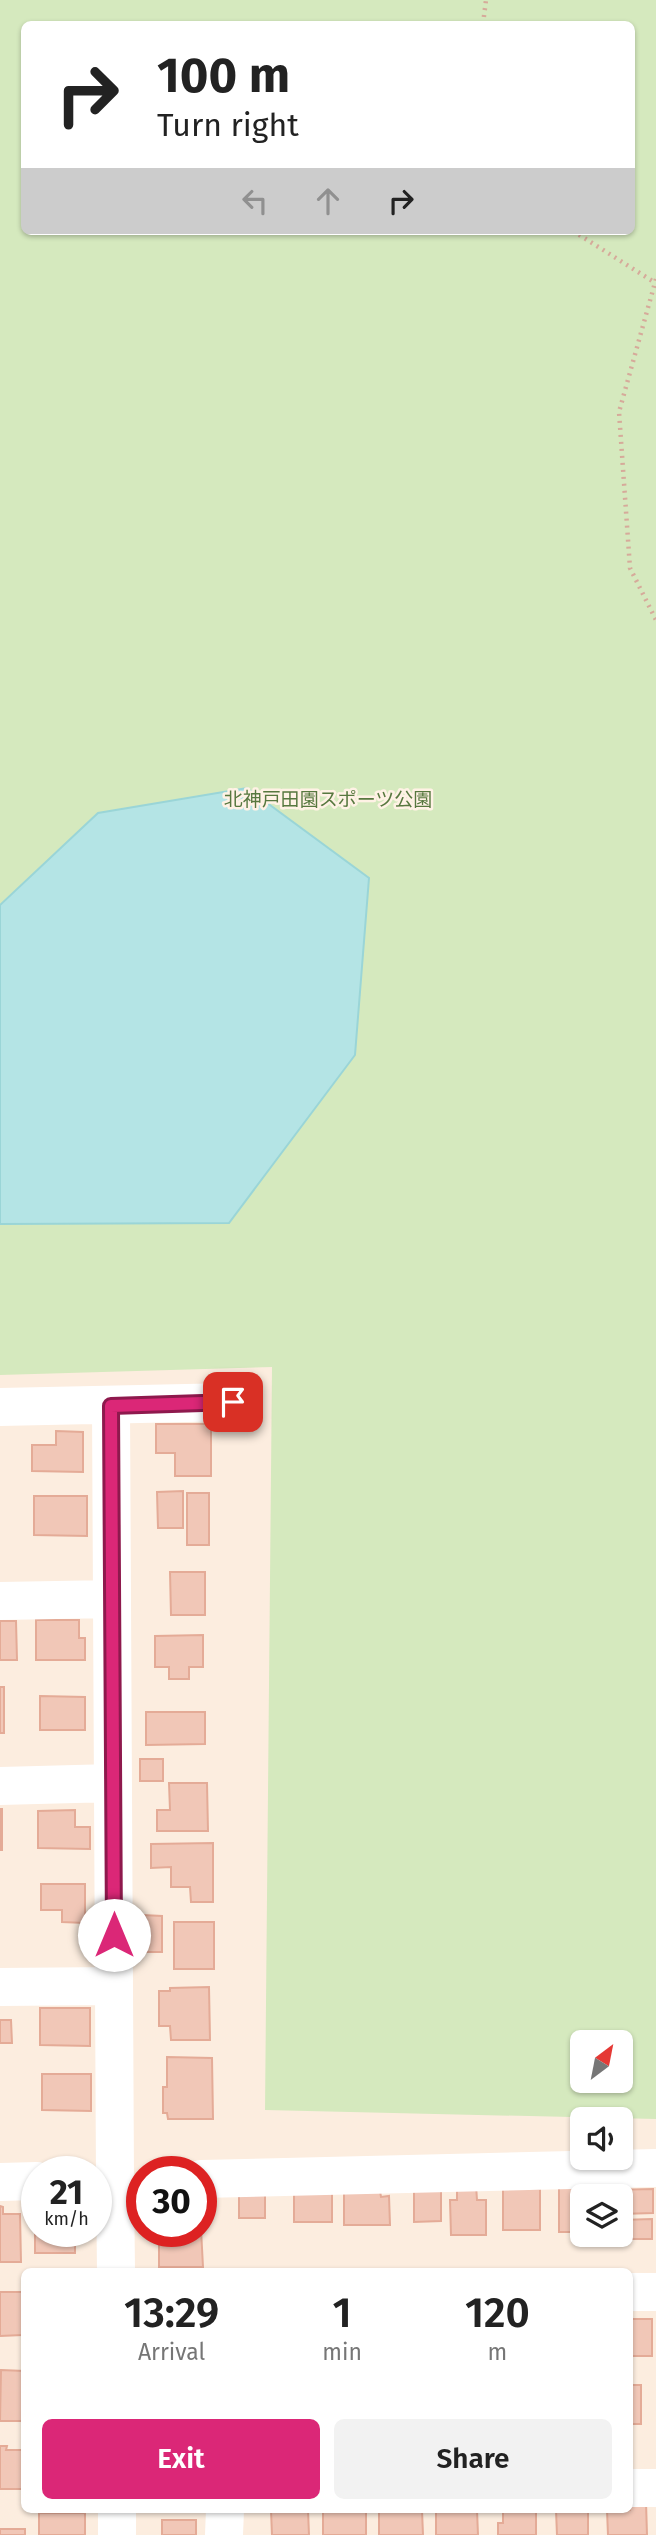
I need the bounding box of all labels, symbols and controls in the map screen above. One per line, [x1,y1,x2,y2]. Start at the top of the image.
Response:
text: 100 m [157,46,290,105]
icon: right [42,49,133,140]
text: Turn right [157,106,299,144]
icon: left [236,182,274,220]
icon: ahead [309,182,347,220]
icon: right [382,182,420,220]
park label: 北神戸田園スポーツ公園 [224,788,432,811]
pin [203,1372,263,1432]
icon: arrive [214,1383,252,1421]
position arrow [77,1898,151,1972]
north arrow [570,2030,634,2093]
map controls [570,2030,633,2247]
button: sound [570,2107,633,2170]
speed limit sign: 30 [126,2156,217,2247]
text: 21 [50,2171,83,2213]
button: layers [570,2184,633,2247]
text: km/h [44,2208,89,2230]
text: 13:29 [124,2288,219,2338]
text: 1 [333,2288,352,2338]
text: 120 [465,2288,530,2338]
text: Arrival [138,2338,205,2366]
text: min [322,2338,362,2366]
text: m [488,2338,507,2366]
button: Exit [42,2419,320,2499]
button: Share [334,2419,612,2499]

